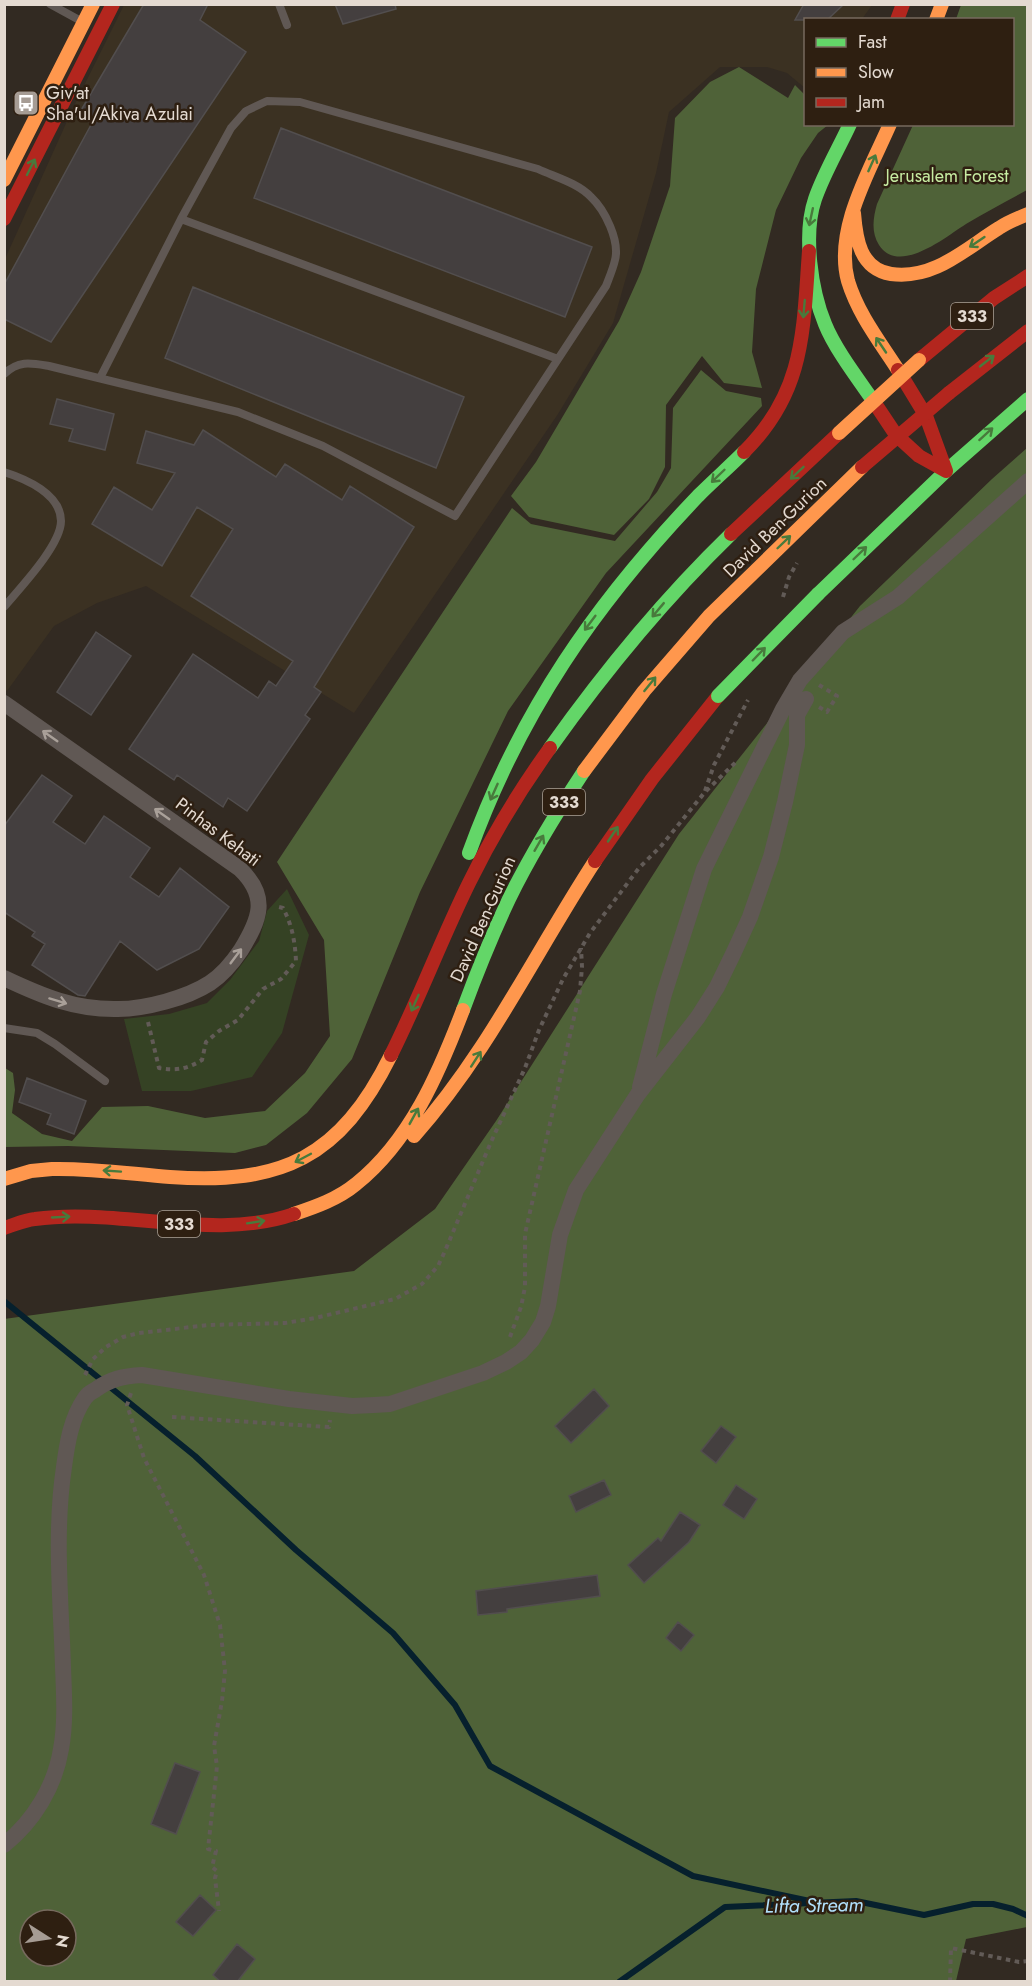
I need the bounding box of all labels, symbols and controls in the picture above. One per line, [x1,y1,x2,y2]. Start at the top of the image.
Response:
legend [804,18,1014,126]
text: Fast [858,29,887,55]
text: Slow [858,59,895,85]
place label: Giv'at Sha'ul/Akiva Azulai [46,80,193,127]
bus stop icon: Giv'at Sha'ul/Akiva Azulai [11,88,41,118]
text: Jam [856,89,885,115]
one-way arrow [867,155,879,173]
one-way arrow [26,158,37,176]
park label: Jerusalem Forest [883,163,1009,189]
one-way arrow [805,207,817,226]
one-way arrow [968,236,985,249]
one-way arrow [798,299,809,318]
road number: 333 [951,303,993,329]
one-way arrow [875,337,887,354]
one-way arrow [979,355,995,368]
one-way arrow [978,427,993,441]
one-way arrow [789,466,804,480]
one-way arrow [711,469,726,484]
street label: David Ben-Gurion [717,471,833,583]
one-way arrow [777,535,792,549]
one-way arrow [853,546,868,560]
one-way arrow [651,602,665,617]
one-way arrow [584,615,596,631]
one-way arrow [752,647,766,662]
one-way arrow [644,676,657,692]
one-way arrow [43,730,59,742]
one-way arrow [487,783,498,801]
road number: 333 [543,789,585,815]
street label: Pinhas Kehati [170,791,266,873]
one-way arrow [154,808,170,820]
one-way arrow [607,826,619,843]
one-way arrow [533,835,545,852]
street label: David Ben-Gurion [444,852,522,986]
one-way arrow [230,948,242,964]
one-way arrow [409,993,420,1012]
one-way arrow [48,996,67,1007]
one-way arrow [470,1051,482,1068]
one-way arrow [409,1107,420,1125]
one-way arrow [295,1152,312,1164]
one-way arrow [103,1165,123,1176]
one-way arrow [51,1211,71,1222]
road number: 333 [158,1211,200,1237]
one-way arrow [245,1216,265,1227]
water label: Lifta Stream [764,1890,864,1921]
north arrow [18,1908,78,1968]
text: N [50,1932,75,1950]

